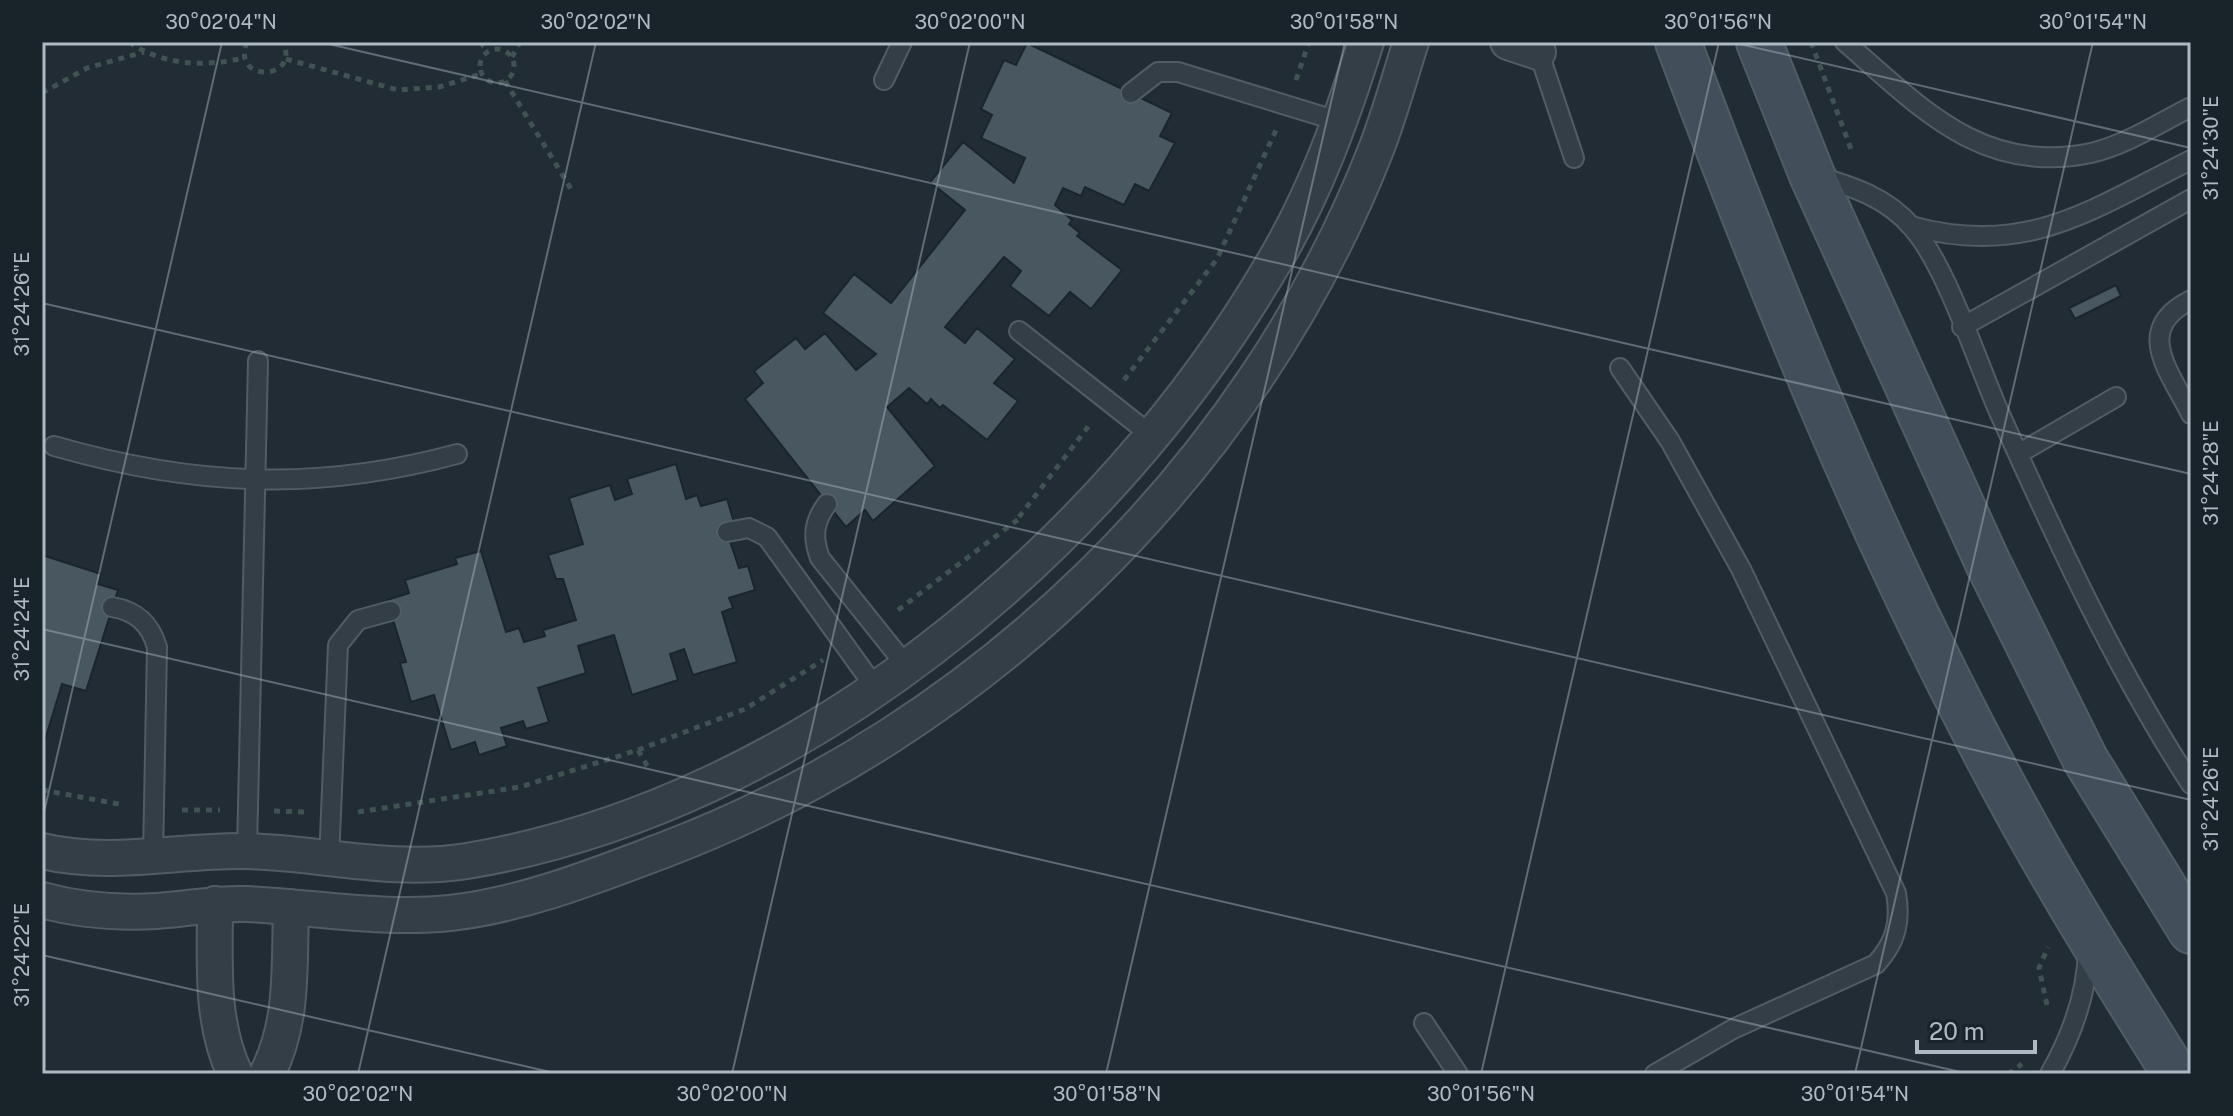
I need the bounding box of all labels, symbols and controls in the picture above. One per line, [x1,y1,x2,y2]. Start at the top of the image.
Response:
text: 30°02'04"N [165,10,277,34]
text: 30°02'02"N [541,10,651,34]
text: 30°02'00"N [914,10,1026,34]
text: 30°01'58"N [1290,10,1398,34]
text: 30°01'56"N [1664,10,1772,34]
text: 30°01'54"N [2039,10,2147,34]
text: 31°24'30"E [2199,95,2223,201]
text: 31°24'26"E [10,252,34,356]
text: 31°24'28"E [2199,420,2223,526]
text: 31°24'24"E [10,577,34,681]
text: 31°24'26"E [2199,747,2223,851]
text: 31°24'22"E [10,903,34,1007]
scale bar [1917,1004,2035,1054]
text: 20 m [1929,1017,1985,1045]
text: 30°02'02"N [303,1082,413,1106]
text: 30°02'00"N [676,1082,788,1106]
text: 30°01'58"N [1053,1082,1161,1106]
text: 30°01'56"N [1427,1082,1535,1106]
text: 30°01'54"N [1801,1082,1909,1106]

